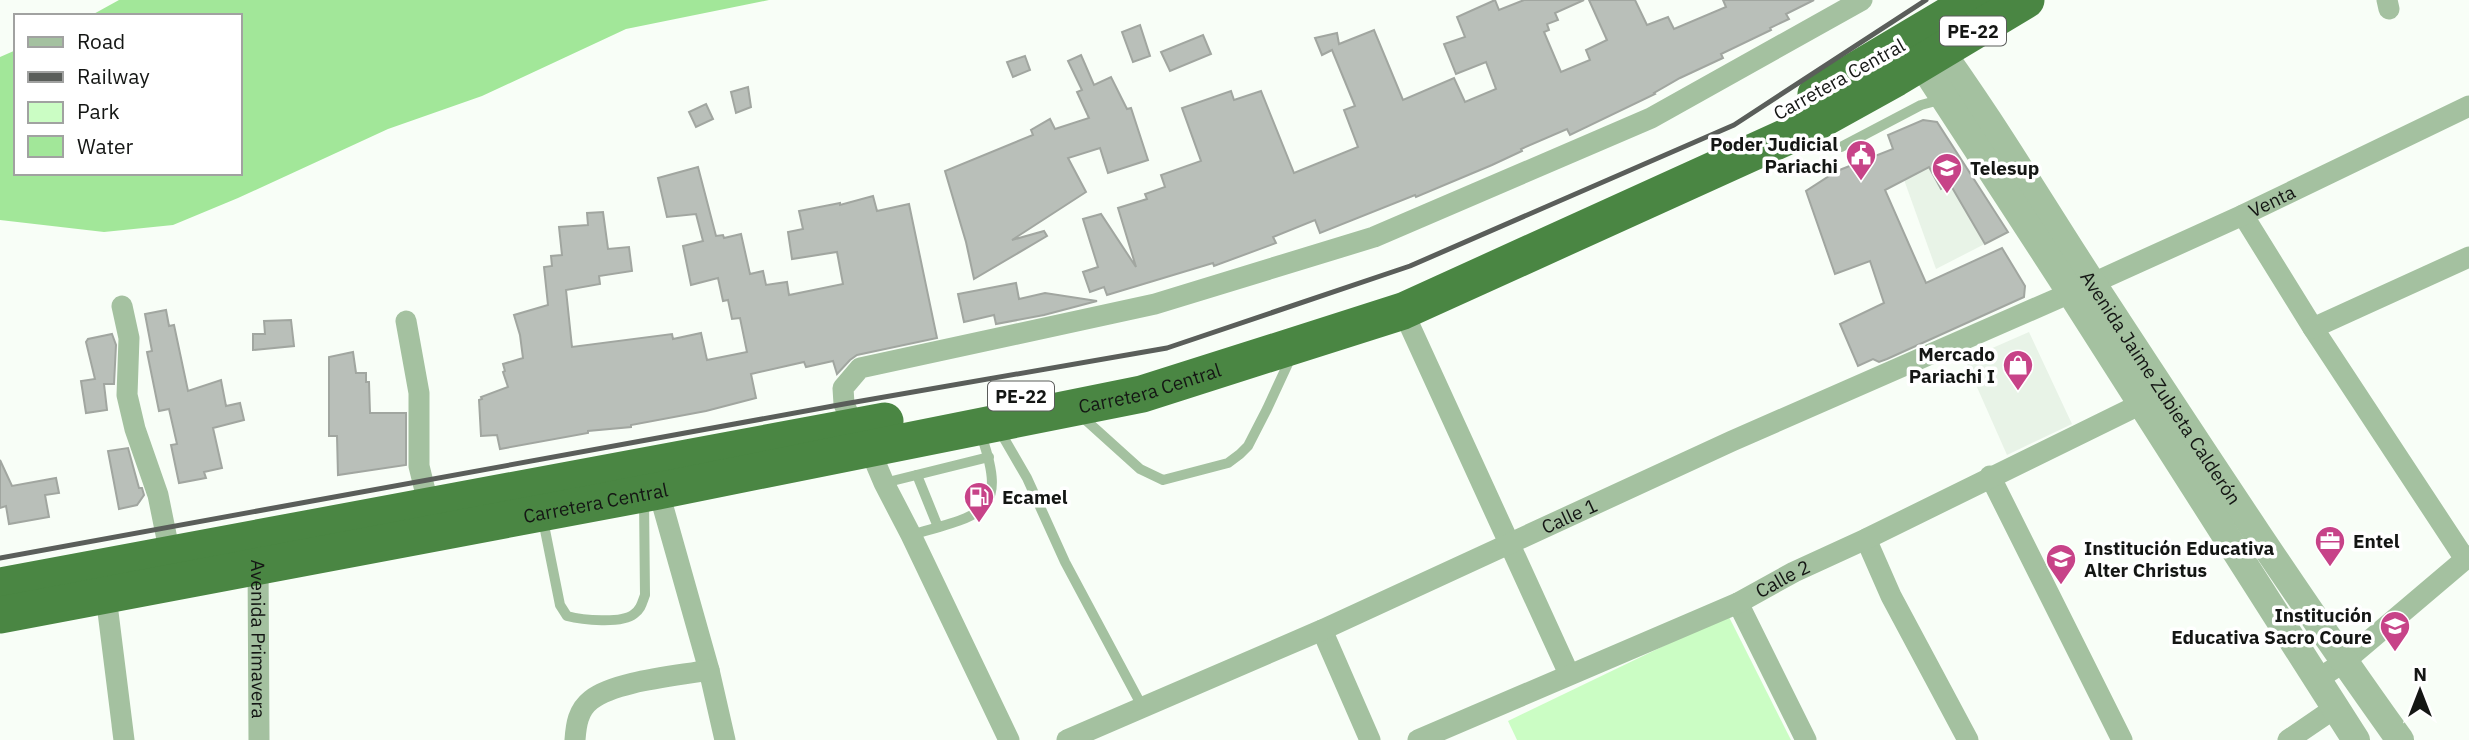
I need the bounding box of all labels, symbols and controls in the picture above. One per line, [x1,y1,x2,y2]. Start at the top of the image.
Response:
legend [14,14,242,175]
road number: PE-22 [1940,16,2006,46]
text: Road [77,27,125,55]
street label: Carretera Central [1769,33,1909,125]
text: Railway [77,62,150,90]
text: Park [77,97,120,125]
text: Water [77,132,134,160]
place label: Poder Judicial Pariachi [1710,132,1838,178]
public building icon: Poder Judicial Pariachi [1844,138,1878,182]
school or university icon: Telesup [1930,151,1964,195]
place label: Telesup [1970,156,2039,180]
street label: Venta [2245,180,2299,223]
street label: Avenida Jaime Zubieta Calderón [2075,266,2246,509]
place label: Mercado Pariachi I [1909,342,1995,388]
shop icon: Mercado Pariachi I [2001,348,2035,392]
street label: Carretera Central [1076,358,1224,418]
road number: PE-22 [988,382,1054,410]
street label: Carretera Central [521,477,670,528]
fuel station icon: Ecamel [962,480,996,524]
place label: Ecamel [1002,485,1068,509]
street label: Calle 1 [1538,493,1601,539]
office icon: Entel [2313,524,2347,568]
place label: Entel [2353,529,2400,553]
place label: Institución Educativa Alter Christus [2084,536,2275,582]
school or university icon: Institución Educativa Alter Christus [2044,542,2078,586]
street label: Calle 2 [1751,554,1814,603]
street label: Avenida Primavera [246,559,271,719]
place label: Institución Educativa Sacro Coure [2171,603,2372,649]
school or university icon: Institución Educativa Sacro Coure [2378,609,2412,653]
north arrow [2385,656,2455,726]
text: N [2413,662,2427,686]

